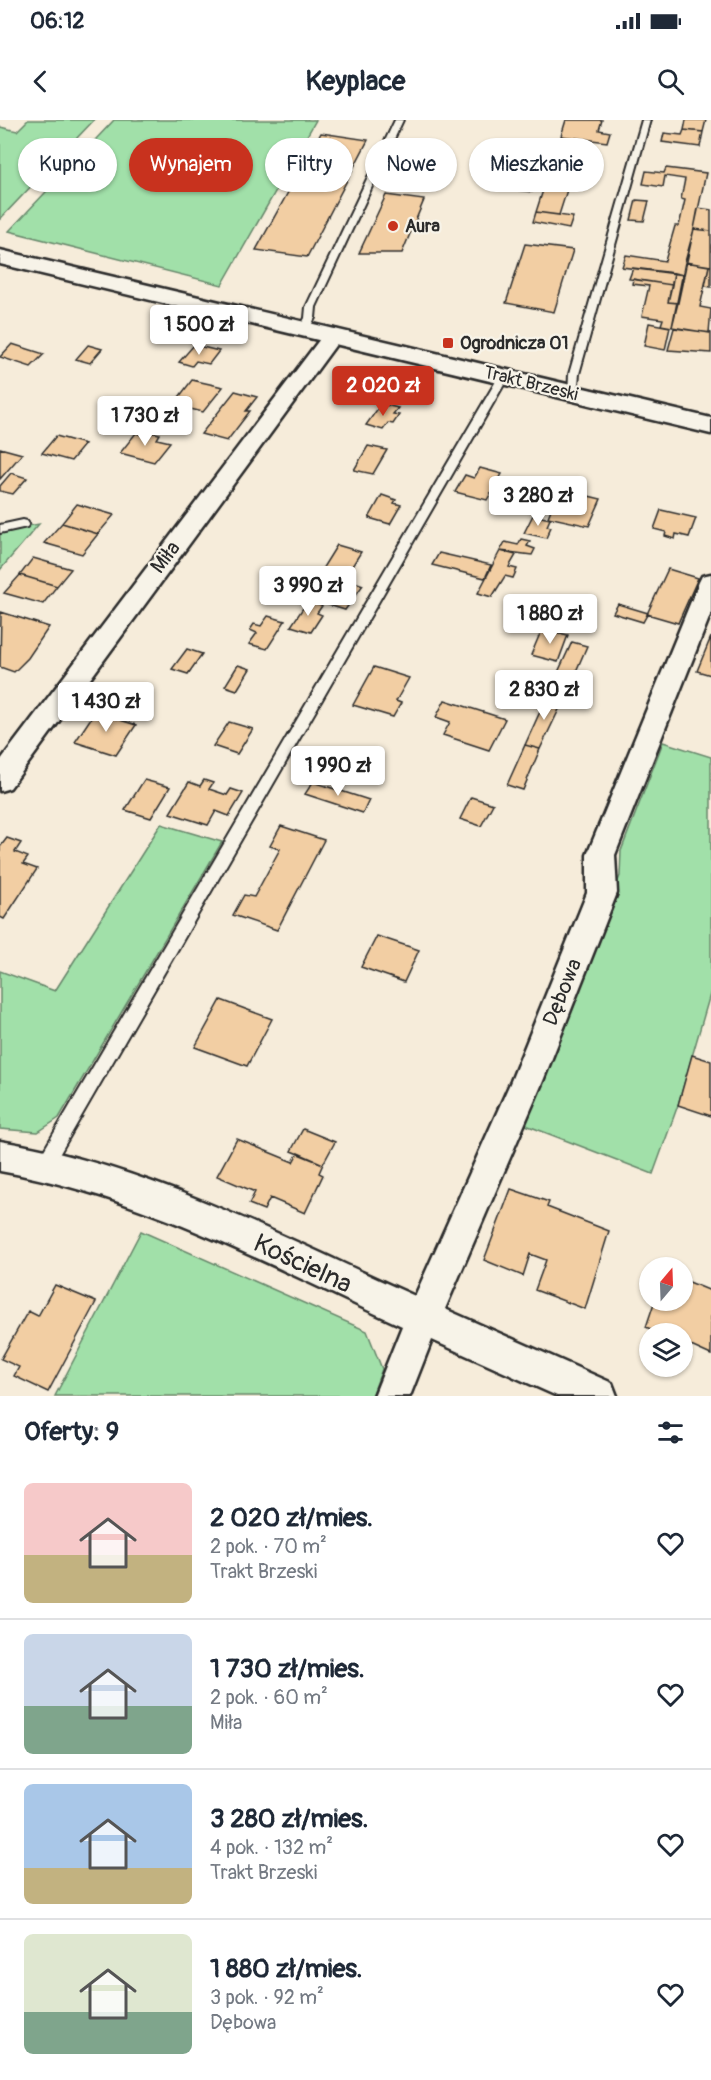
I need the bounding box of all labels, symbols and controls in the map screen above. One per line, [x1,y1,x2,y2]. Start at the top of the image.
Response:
text: 06:12 [30,7,85,35]
icon: back [24,65,57,98]
text: Keyplace [306,65,405,98]
icon: search [654,65,687,98]
chip: Kupno [18,138,117,192]
chip: Wynajem [129,138,253,192]
chip: Filtry [265,138,353,192]
chip: Nowe [365,138,457,192]
chip: Mieszkanie [469,138,604,192]
place label: Aura [405,215,440,238]
marker: Aura [386,219,400,233]
pin: 1 500 zł [137,305,261,356]
text: 1 500 zł [164,312,234,337]
place label: Ogrodnicza 01 [460,332,569,355]
marker: Ogrodnicza 01 [441,336,455,350]
street label: Trakt Brzeski [481,361,581,406]
pin: 2 020 zł [321,366,445,417]
text: 2 020 zł [346,373,420,398]
pin: 1 730 zł [83,396,207,447]
text: 1 730 zł [111,403,179,428]
pin: 3 280 zł [476,476,600,527]
text: 3 280 zł [503,483,573,508]
street label: Miła [144,536,186,579]
pin: 3 990 zł [246,566,370,617]
text: 3 990 zł [273,573,343,598]
pin: 1 880 zł [488,594,612,645]
text: 1 880 zł [517,601,583,626]
pin: 2 830 zł [482,670,606,721]
text: 2 830 zł [509,677,579,702]
pin: 1 430 zł [44,682,168,733]
text: 1 430 zł [72,689,140,714]
pin: 1 990 zł [276,746,400,797]
text: 1 990 zł [305,753,371,778]
street label: Dębowa [537,955,588,1030]
street label: Kościelna [248,1227,357,1301]
north arrow [639,1257,693,1311]
map controls [639,1257,693,1377]
button: layers [639,1323,693,1377]
text: Oferty: 9 [24,1416,119,1448]
icon: filters [654,1416,687,1449]
text: 2 020 zł/mies. [210,1502,373,1534]
icon: home [72,1507,144,1579]
icon: heart [654,1527,687,1560]
text: 2 pok. · 70 m² [210,1534,327,1559]
text: Trakt Brzeski [210,1559,317,1584]
text: 1 730 zł/mies. [210,1653,365,1685]
icon: home [72,1658,144,1730]
icon: heart [654,1678,687,1711]
text: 2 pok. · 60 m² [210,1685,328,1710]
text: Miła [210,1710,242,1735]
text: 3 280 zł/mies. [210,1803,368,1835]
icon: home [72,1808,144,1880]
icon: heart [654,1828,687,1861]
text: 4 pok. · 132 m² [210,1835,333,1860]
text: Trakt Brzeski [210,1860,317,1885]
text: 1 880 zł/mies. [210,1953,363,1985]
icon: home [72,1958,144,2030]
icon: heart [654,1978,687,2011]
text: 3 pok. · 92 m² [210,1985,324,2010]
text: Dębowa [210,2010,276,2035]

